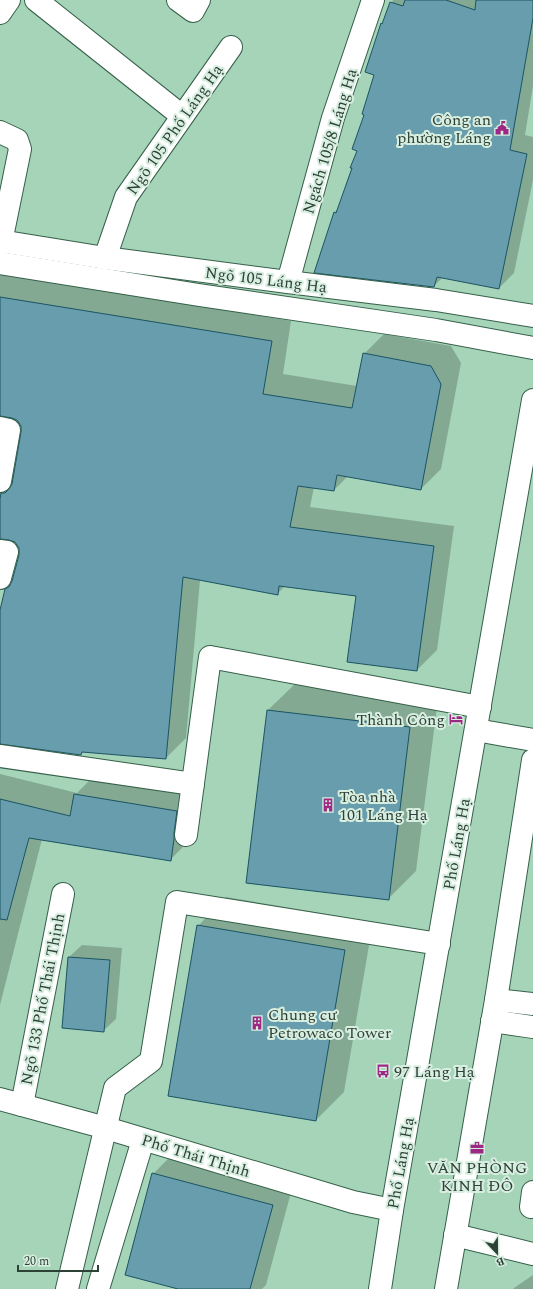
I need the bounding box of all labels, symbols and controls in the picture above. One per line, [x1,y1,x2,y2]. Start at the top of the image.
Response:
street label: Ngõ 105 Phố Láng Hạ [121,59,229,200]
street label: Ngách 105/8 Láng Hạ [296,65,364,217]
place label: Công an phường Láng [397,108,491,150]
public building icon: Công an phường Láng [494,120,510,136]
street label: Ngõ 105 Láng Hạ [204,261,328,299]
place label: Thành Công [356,708,445,732]
hotel icon: Thành Công [448,711,464,727]
place label: Tòa nhà 101 Láng Hạ [339,785,428,827]
street label: Phố Láng Hạ [437,796,477,892]
building icon: Tòa nhà 101 Láng Hạ [320,797,336,813]
street label: Ngõ 133 Phố Thái Thịnh [15,911,71,1087]
place label: Chung cư Petrowaco Tower [268,1003,391,1045]
building icon: Chung cư Petrowaco Tower [249,1015,265,1031]
place label: 97 Láng Hạ [394,1060,475,1084]
bus stop icon: 97 Láng Hạ [375,1063,391,1079]
street label: Phố Láng Hạ [381,1115,421,1211]
street label: Phố Thái Thịnh [138,1128,253,1184]
office icon: VĂN PHÒNG KINH ĐÔ [469,1140,485,1156]
place label: VĂN PHÒNG KINH ĐÔ [427,1156,527,1198]
north arrow [477,1233,517,1273]
scale bar [18,1247,98,1273]
text: 20 m [24,1252,49,1271]
text: B [494,1252,507,1271]

